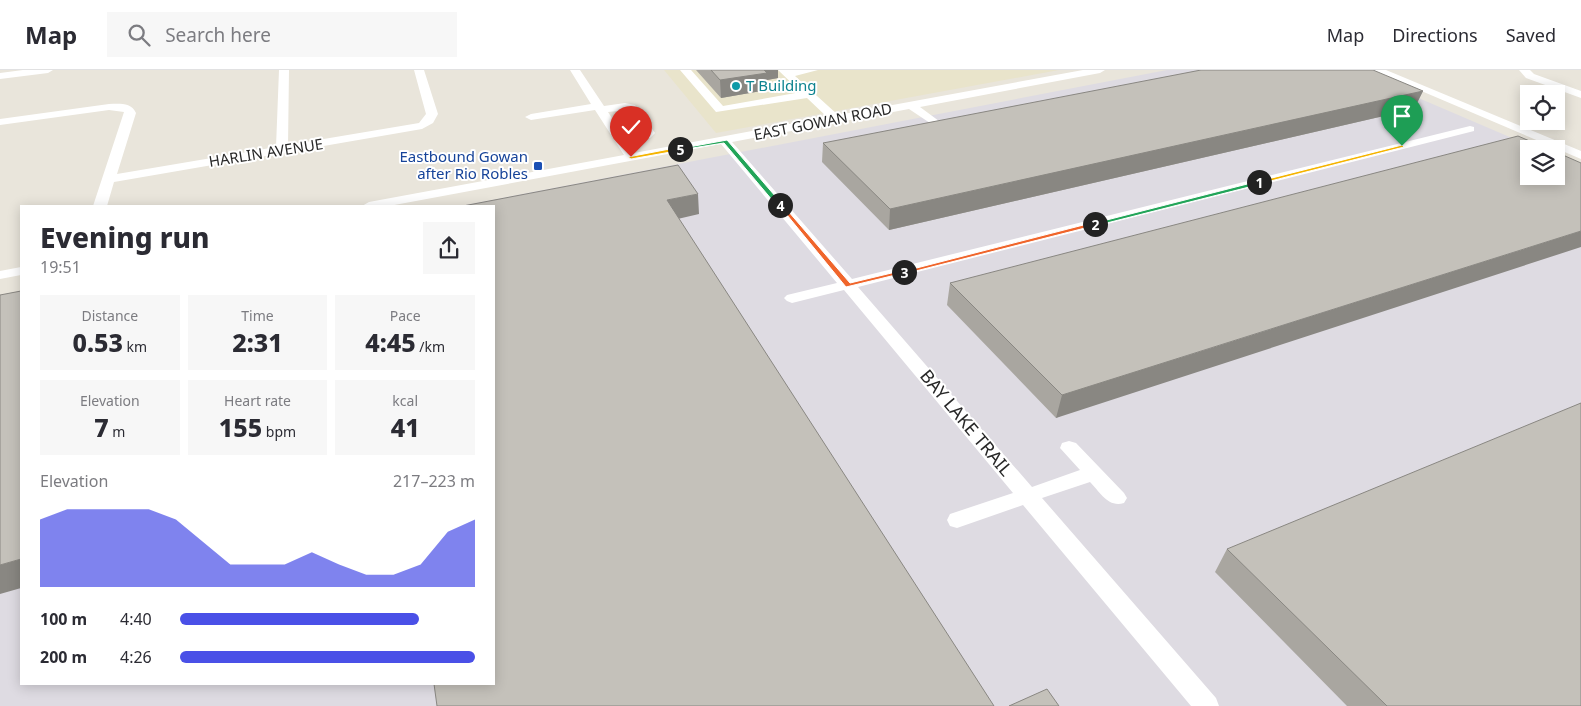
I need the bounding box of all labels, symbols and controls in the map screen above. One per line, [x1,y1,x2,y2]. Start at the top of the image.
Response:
search box [107,12,457,57]
text: Map [25,18,77,51]
icon: search [125,21,153,49]
text: Search here [165,22,271,48]
text: Map [1327,23,1364,47]
text: Directions [1392,23,1478,47]
text: Saved [1506,23,1556,47]
place label: T Building [746,75,817,95]
marker: T Building [730,80,742,92]
map controls [1520,85,1565,185]
button: locate [1520,85,1565,130]
pin [1381,95,1423,146]
street label: EAST GOWAN ROAD [752,98,894,144]
icon: arrive [1388,102,1416,130]
pin [610,106,652,157]
icon: check [617,113,645,141]
street label: HARLIN AVENUE [207,133,324,171]
pin: 5 [668,136,692,162]
text: 5 [676,140,685,159]
button: layers [1520,140,1565,185]
place label: Eastbound Gowan after Rio Robles [400,146,528,183]
marker: Eastbound Gowan after Rio Robles [532,160,544,172]
pin: 1 [1246,170,1272,194]
text: 1 [1255,173,1264,192]
pin: 4 [768,192,792,218]
text: 4 [776,196,785,215]
pin: 2 [1082,212,1108,236]
text: 2 [1091,215,1100,234]
text: Evening run [40,218,209,256]
button: share [423,222,475,274]
text: 19:51 [40,256,81,278]
pin: 3 [892,260,916,284]
text: 3 [900,263,909,282]
text: Distance [81,306,138,325]
text: Time [241,306,274,325]
text: Pace [390,306,421,325]
text: 0.53 [72,325,123,359]
text: 2:31 [232,325,283,359]
text: 4:45 [365,325,416,359]
text: km [123,337,147,356]
text: /km [416,337,445,356]
street label: BAY LAKE TRAIL [915,364,1018,481]
text: Elevation [80,391,140,410]
text: Heart rate [224,391,291,410]
text: kcal [392,391,418,410]
text: 7 [94,410,109,444]
text: 155 [219,410,262,444]
text: 41 [391,410,420,444]
text: m [109,422,125,441]
text: bpm [262,422,296,441]
text: Elevation [40,470,108,492]
text: 217–223 m [393,470,475,492]
text: 100 m [40,608,87,630]
text: 4:40 [120,608,152,630]
text: 200 m [40,646,87,668]
text: 4:26 [120,646,152,668]

